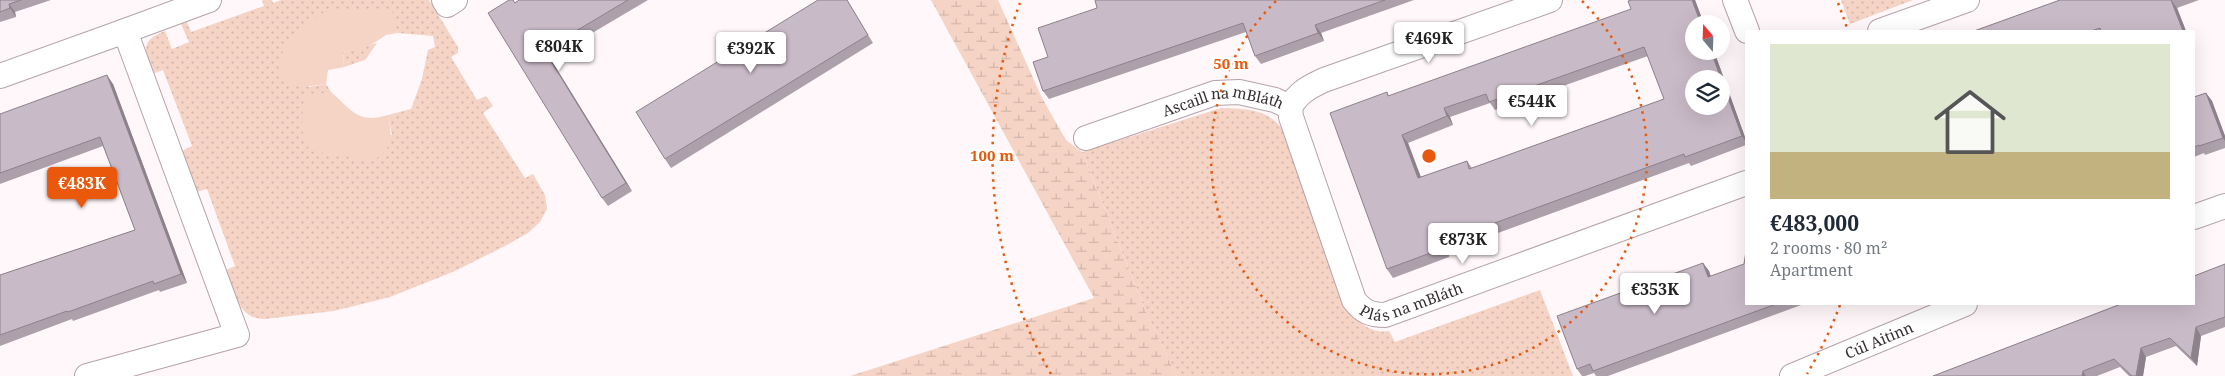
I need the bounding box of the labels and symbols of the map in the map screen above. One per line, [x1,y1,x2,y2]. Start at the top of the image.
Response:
north arrow [1685,15,1730,60]
pin: €469K [1394,22,1464,64]
pin: €804K [524,30,594,72]
pin: €392K [716,32,786,74]
text: 50 m [1213,53,1249,73]
street label: Ascaill na mBláth [1160,81,1288,121]
pin: €544K [1497,84,1567,127]
text: 100 m [970,145,1014,165]
centre of rings [1420,147,1438,165]
pin: €483K [47,166,117,209]
pin: €873K [1428,222,1498,265]
pin: €353K [1620,272,1690,315]
street label: Plás na mBláth [1356,277,1466,325]
street label: Cúl Aitinn [1842,317,1916,363]

